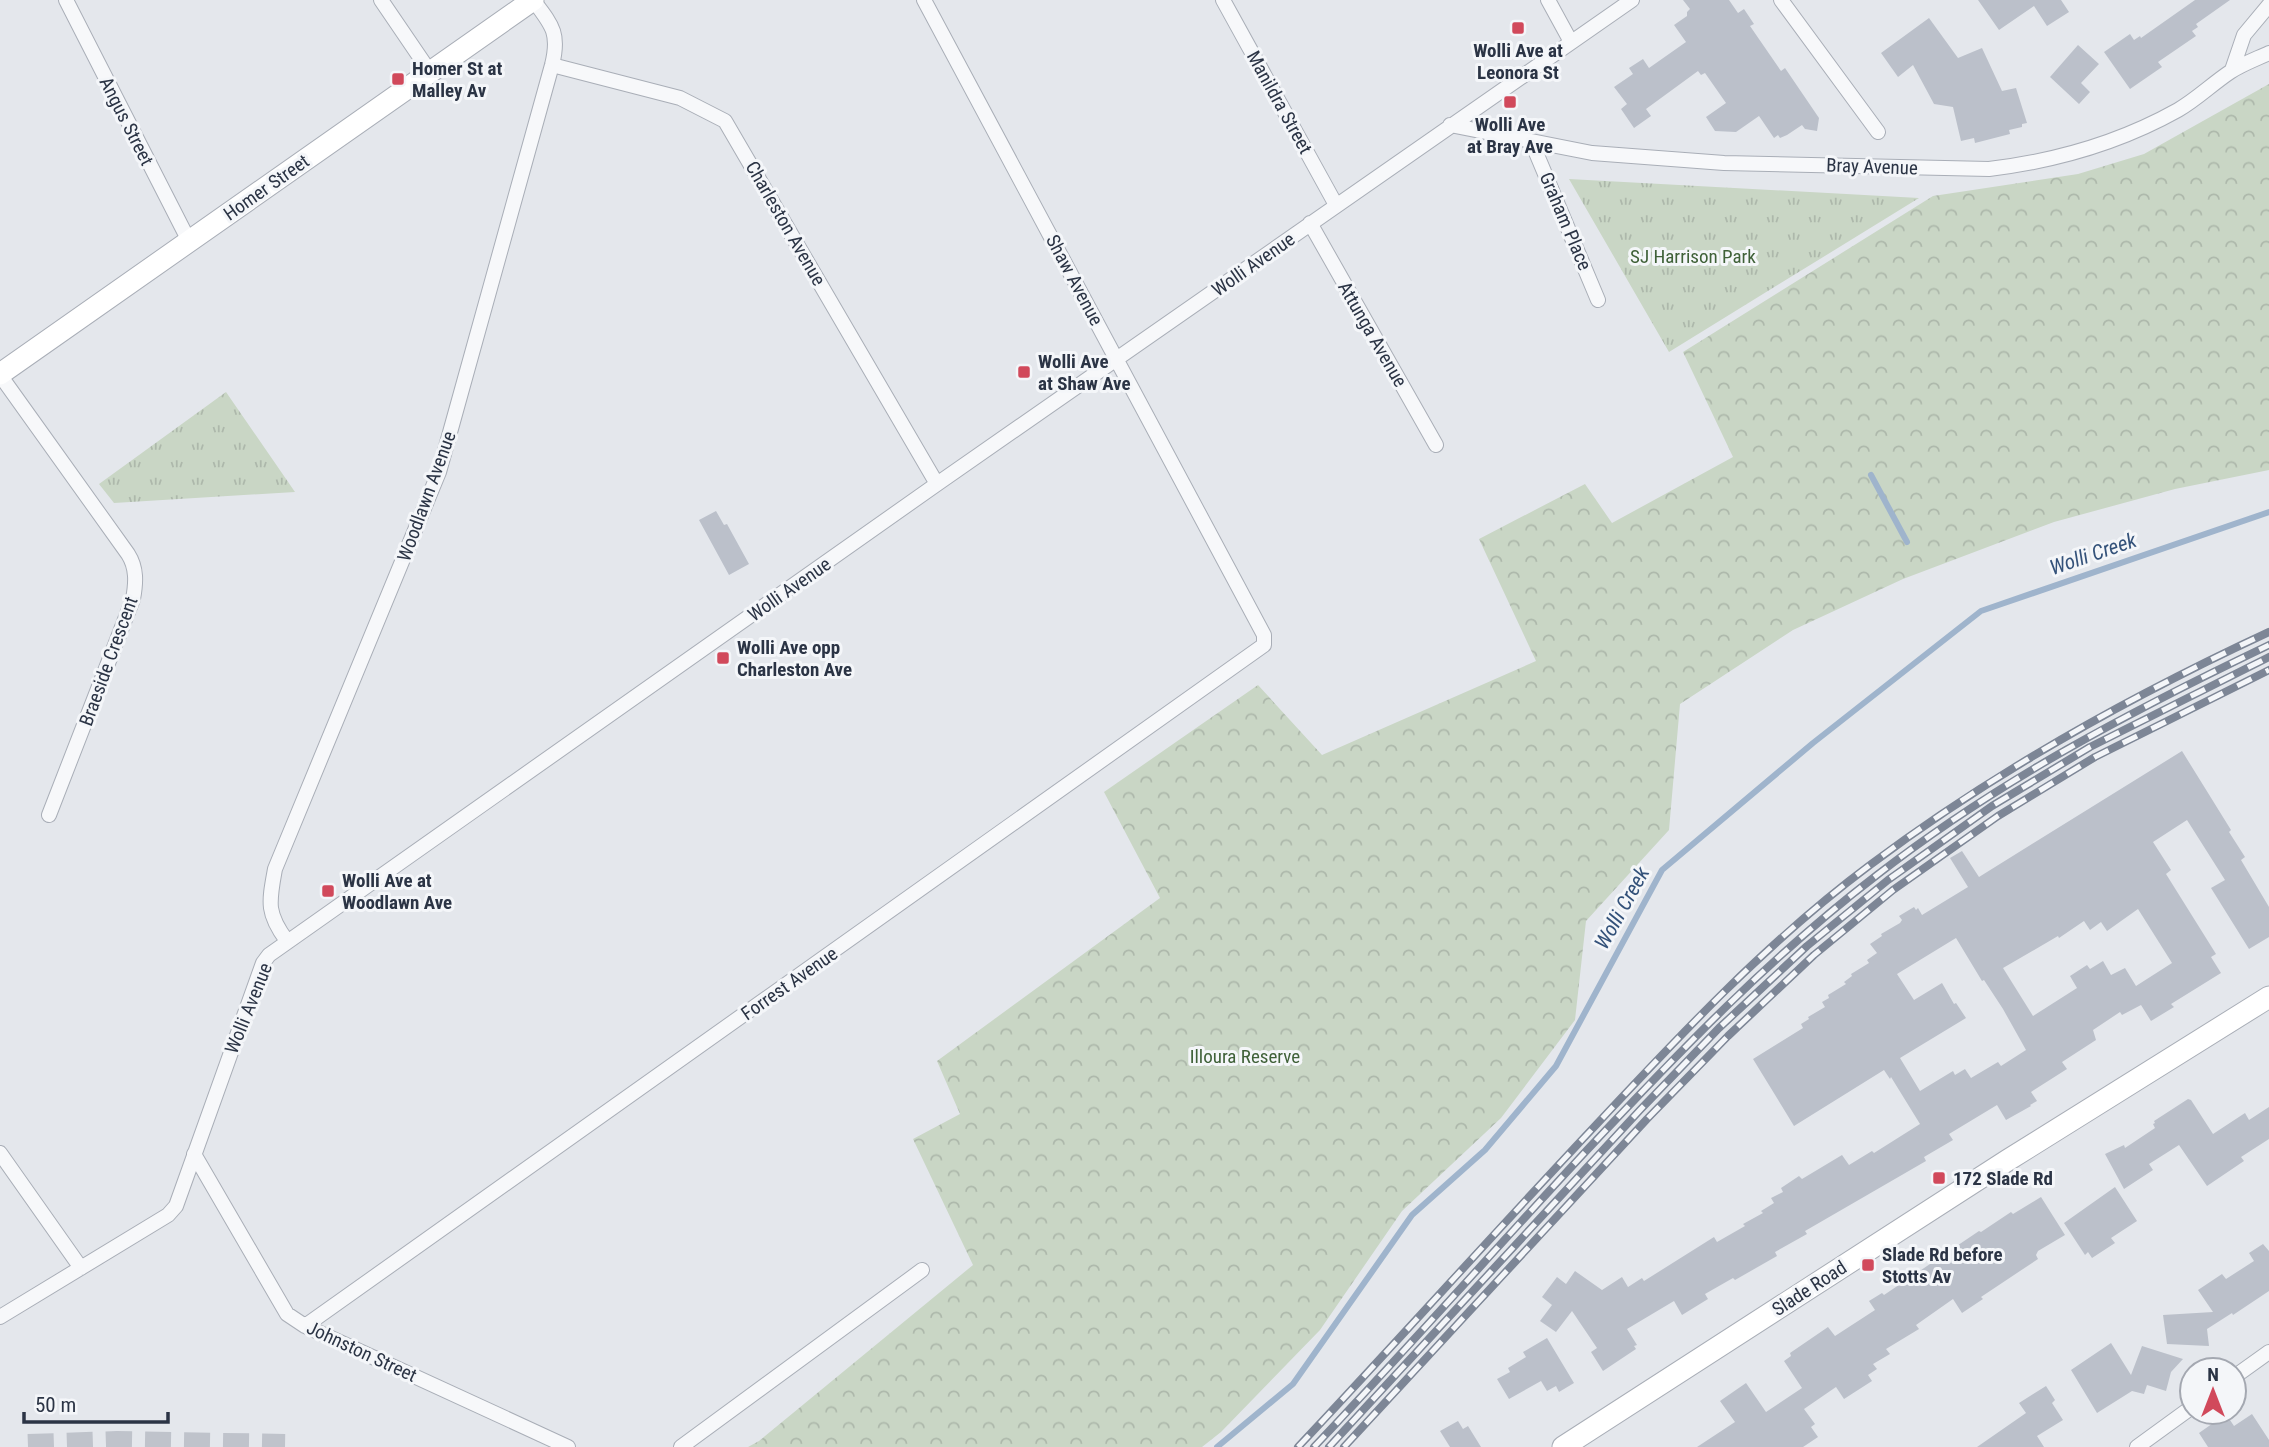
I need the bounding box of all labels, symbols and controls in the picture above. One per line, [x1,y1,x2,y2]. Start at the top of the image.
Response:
marker: Wolli Ave at Leonora St [1510,20,1526,36]
place label: Wolli Ave at Leonora St [1473,39,1563,84]
street label: Manildra Street [1242,47,1317,158]
place label: Homer St at Malley Av [412,57,502,102]
marker: Homer St at Malley Av [390,71,406,87]
street label: Angus Street [94,73,159,169]
marker: Wolli Ave at Bray Ave [1502,94,1518,110]
place label: Wolli Ave at Bray Ave [1467,113,1553,158]
street label: Homer Street [219,150,314,225]
street label: Bray Avenue [1826,153,1918,180]
street label: Charleston Avenue [741,157,831,290]
street label: Graham Place [1535,169,1597,274]
street label: Wolli Avenue [1207,227,1299,301]
street label: Shaw Avenue [1041,231,1108,330]
park label: SJ Harrison Park [1630,245,1756,268]
street label: Attunga Avenue [1333,277,1412,391]
place label: Wolli Ave at Shaw Ave [1038,350,1131,395]
marker: Wolli Ave at Shaw Ave [1016,364,1032,380]
street label: Woodlawn Avenue [392,428,461,564]
water label: Wolli Creek [2047,528,2140,580]
street label: Wolli Avenue [743,552,835,626]
street label: Braeside Crescent [74,593,143,729]
place label: Wolli Ave opp Charleston Ave [737,636,852,681]
marker: Wolli Ave opp Charleston Ave [715,650,731,666]
water label: Wolli Creek [1590,862,1655,953]
place label: Wolli Ave at Woodlawn Ave [342,869,452,914]
marker: Wolli Ave at Woodlawn Ave [320,883,336,899]
street label: Forrest Avenue [737,942,842,1025]
street label: Wolli Avenue [220,959,277,1057]
park label: Illoura Reserve [1190,1045,1300,1068]
place label: 172 Slade Rd [1953,1167,2053,1190]
marker: 172 Slade Rd [1931,1170,1947,1186]
place label: Slade Rd before Stotts Av [1882,1243,2003,1288]
street label: Slade Road [1768,1256,1851,1321]
marker: Slade Rd before Stotts Av [1860,1257,1876,1273]
street label: Johnston Street [303,1316,420,1387]
north arrow [2178,1356,2248,1426]
text: N [2207,1363,2219,1386]
scale bar [24,1380,168,1424]
text: 50 m [35,1393,76,1417]

